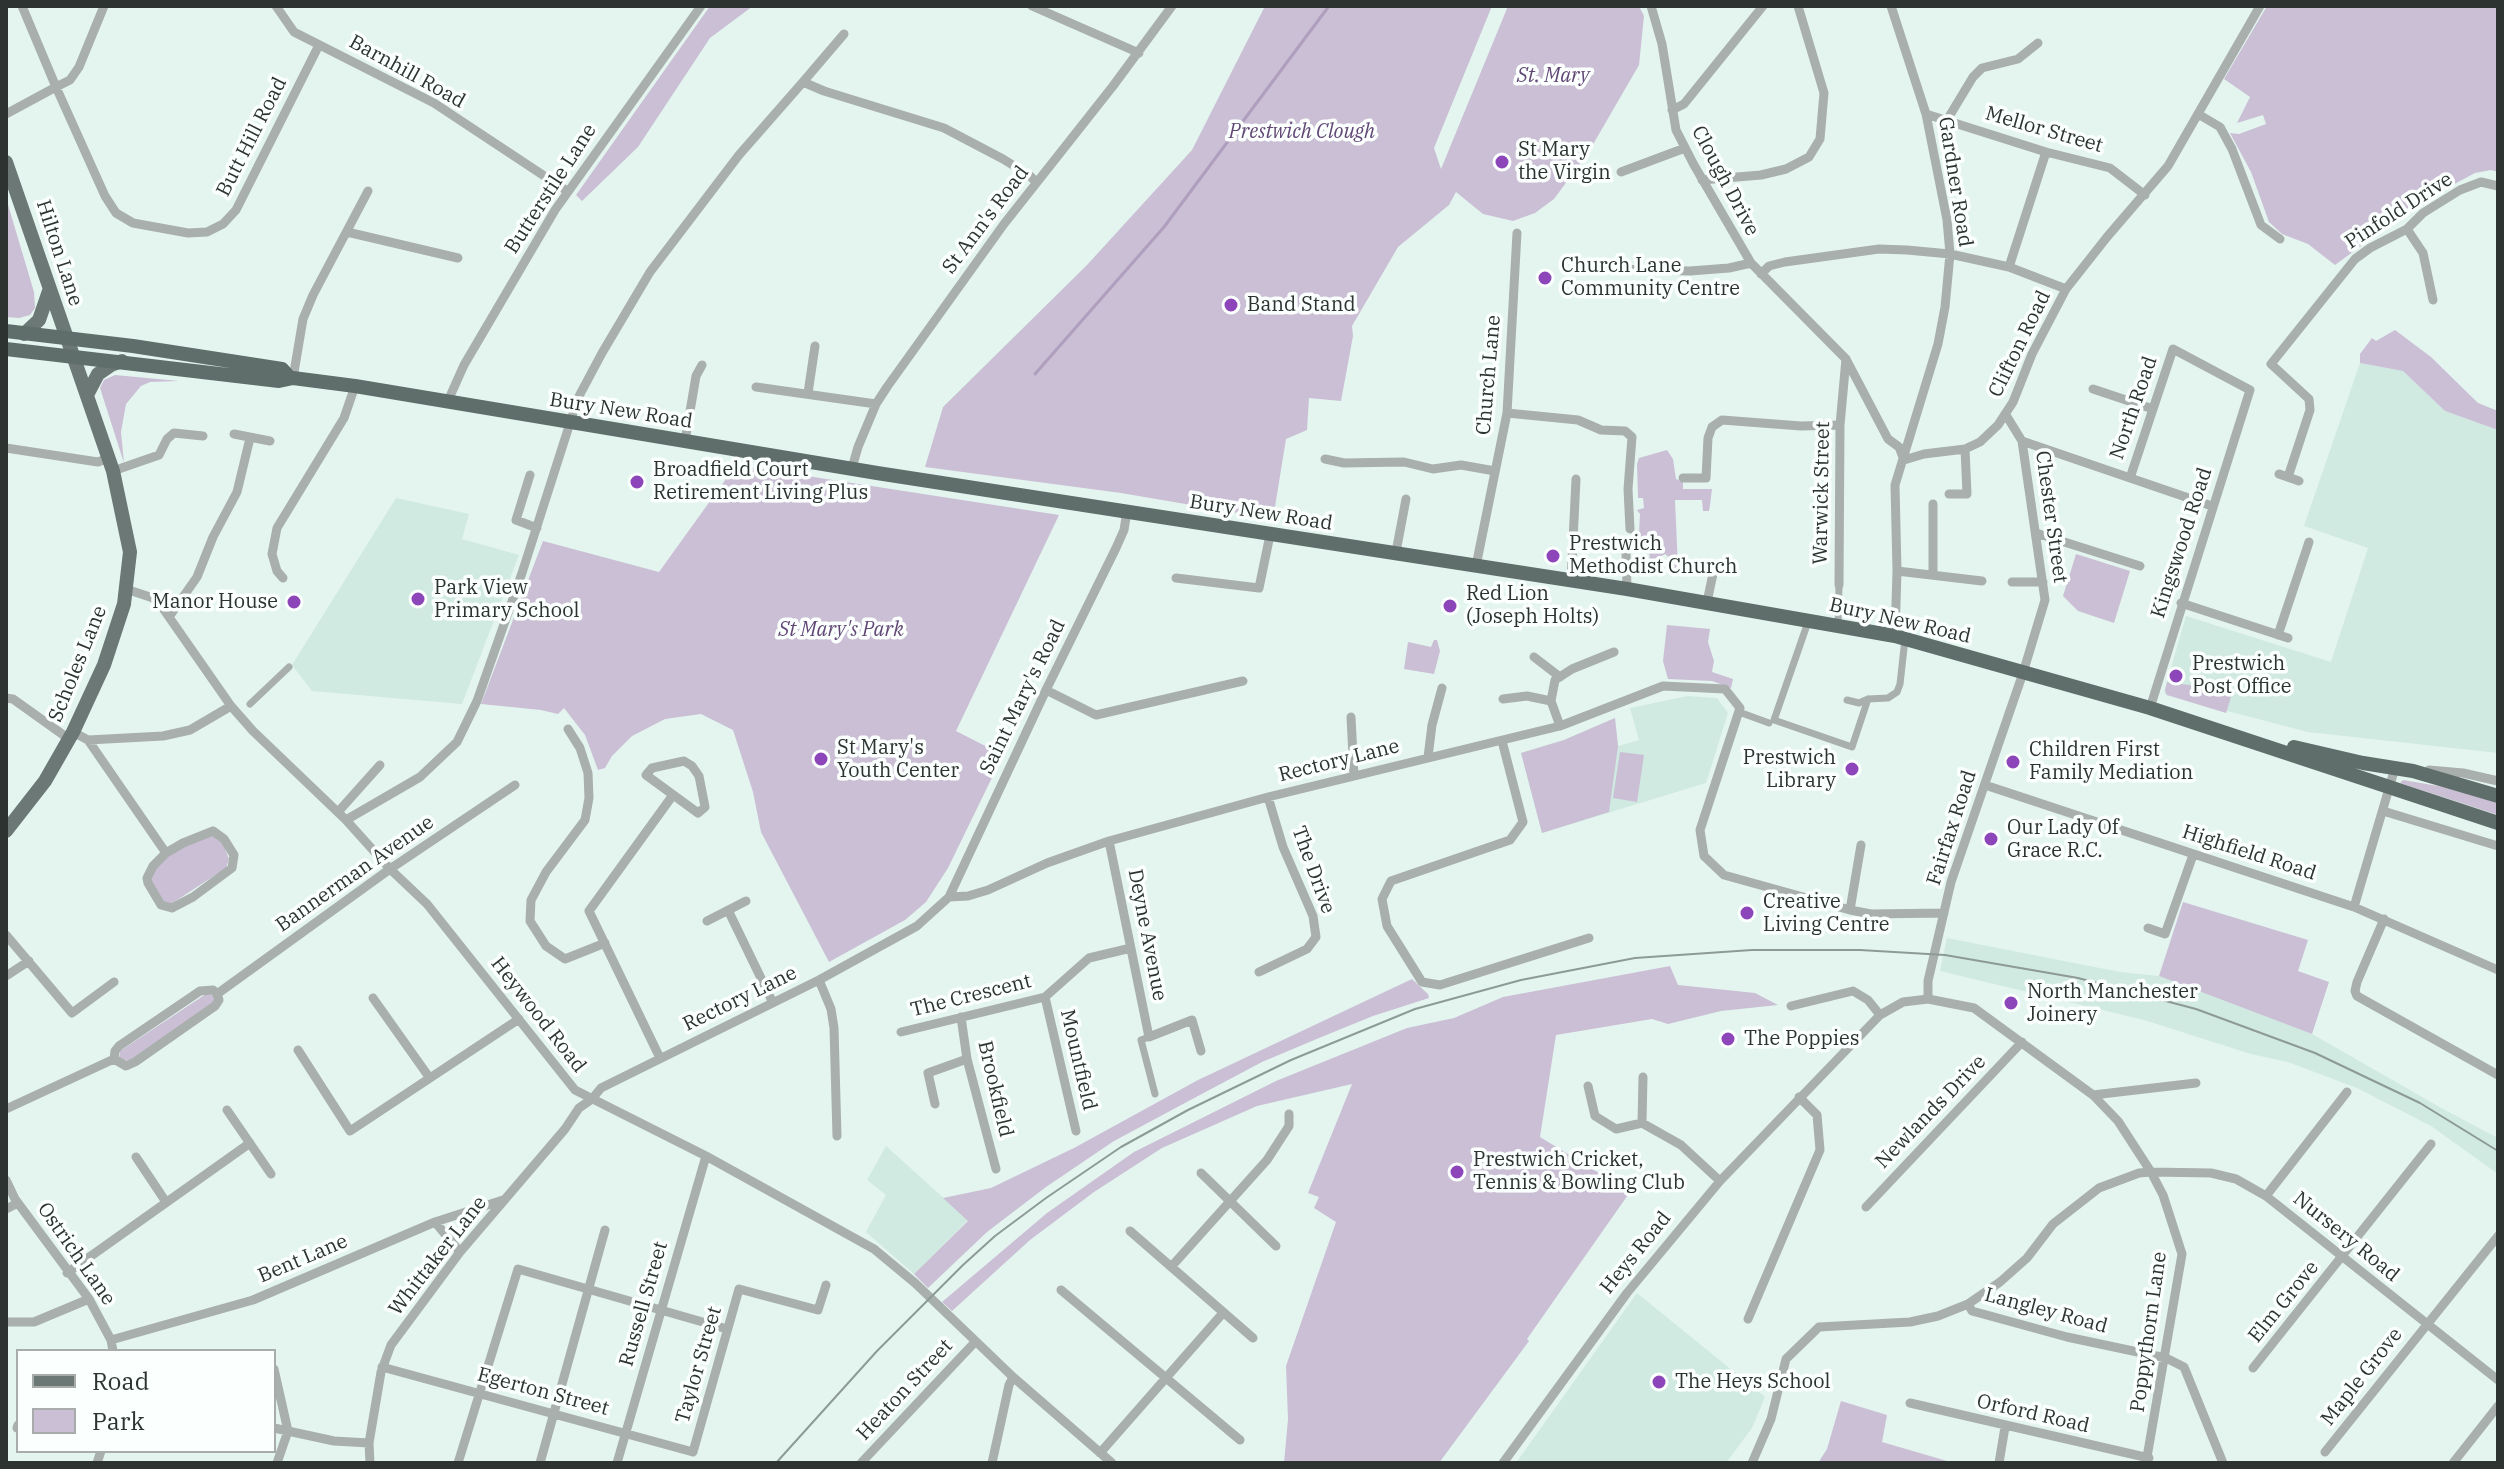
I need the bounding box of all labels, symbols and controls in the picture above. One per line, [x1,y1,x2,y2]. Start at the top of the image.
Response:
street label: Barnhill Road [345,30,469,114]
park label: St. Mary [1517,64,1589,88]
street label: Butt Hill Road [212,73,292,201]
street label: Mellor Street [1982,102,2106,158]
street label: Gardner Road [1933,115,1977,249]
street label: Butterstile Lane [500,120,602,258]
park label: Prestwich Clough [1229,120,1375,144]
street label: Clough Drive [1686,122,1764,240]
place label: St Mary the Virgin [1518,138,1611,185]
marker: St Mary the Virgin [1493,153,1511,171]
street label: St Ann's Road [938,161,1034,279]
street label: Pinfold Drive [2341,167,2457,255]
street label: Hilton Lane [31,197,87,309]
place label: Church Lane Community Centre [1561,254,1740,301]
marker: Church Lane Community Centre [1536,269,1554,287]
street label: Clifton Road [1984,287,2056,401]
place label: Band Stand [1247,293,1356,317]
marker: Band Stand [1222,296,1240,314]
street label: Church Lane [1472,314,1506,436]
street label: North Road [2105,353,2163,463]
street label: Bury New Road [548,388,694,434]
street label: Warwick Street [1809,421,1835,565]
street label: Chester Street [2030,449,2072,585]
place label: Broadfield Court Retirement Living Plus [653,458,868,505]
street label: Kingswood Road [2146,465,2218,621]
marker: Broadfield Court Retirement Living Plus [628,473,646,491]
street label: Bury New Road [1188,490,1334,536]
place label: Prestwich Methodist Church [1569,532,1737,579]
marker: Prestwich Methodist Church [1544,547,1562,565]
place label: Park View Primary School [434,576,580,623]
place label: Red Lion (Joseph Holts) [1466,582,1599,629]
place label: Manor House [152,590,278,614]
marker: Park View Primary School [409,590,427,608]
marker: Manor House [285,593,303,611]
street label: Bury New Road [1827,593,1973,649]
marker: Red Lion (Joseph Holts) [1441,597,1459,615]
street label: Scholes Lane [44,602,112,726]
street label: Saint Mary's Road [975,616,1071,778]
park label: St Mary's Park [778,618,904,642]
place label: Prestwich Post Office [2192,652,2291,699]
marker: Prestwich Post Office [2167,667,2185,685]
street label: Rectory Lane [1276,734,1402,788]
place label: St Mary's Youth Center [837,736,959,783]
place label: Children First Family Mediation [2029,738,2193,785]
place label: Prestwich Library [1743,746,1836,793]
marker: St Mary's Youth Center [812,750,830,768]
marker: Children First Family Mediation [2004,753,2022,771]
marker: Prestwich Library [1843,760,1861,778]
street label: Fairfax Road [1922,768,1982,888]
street label: Bannerman Avenue [271,810,439,938]
place label: Our Lady Of Grace R.C. [2007,816,2119,863]
street label: Highfield Road [2179,820,2319,886]
street label: The Drive [1286,823,1340,917]
marker: Our Lady Of Grace R.C. [1982,830,2000,848]
street label: Deyne Avenue [1122,867,1172,1003]
place label: Creative Living Centre [1763,890,1889,937]
marker: Creative Living Centre [1738,904,1756,922]
street label: Heywood Road [485,952,591,1078]
street label: Rectory Lane [679,961,801,1037]
street label: The Crescent [908,969,1034,1023]
place label: North Manchester Joinery [2027,980,2198,1027]
marker: North Manchester Joinery [2002,994,2020,1012]
street label: Mountfield [1055,1007,1101,1113]
place label: The Poppies [1744,1027,1860,1051]
marker: The Poppies [1719,1030,1737,1048]
street label: Brookfield [972,1038,1018,1140]
street label: Newlands Drive [1871,1050,1991,1174]
place label: Prestwich Cricket, Tennis & Bowling Club [1473,1148,1685,1195]
marker: Prestwich Cricket, Tennis & Bowling Club [1448,1163,1466,1181]
street label: Nursery Road [2288,1187,2404,1287]
street label: Whittaker Lane [384,1192,492,1320]
street label: Ostrich Lane [32,1198,120,1310]
street label: Heys Road [1596,1207,1676,1299]
street label: Bent Lane [255,1229,351,1289]
street label: Russell Street [615,1239,673,1369]
street label: Poppythorn Lane [2126,1250,2172,1414]
street label: Elm Grove [2244,1256,2324,1348]
street label: Langley Road [1982,1283,2110,1339]
street label: Taylor Street [671,1304,727,1426]
street label: Maple Grove [2316,1323,2408,1431]
street label: Heaton Street [852,1335,958,1445]
legend [16,1349,276,1453]
street label: Egerton Street [475,1363,611,1421]
text: Road [92,1365,149,1397]
place label: The Heys School [1675,1370,1830,1394]
marker: The Heys School [1650,1373,1668,1391]
street label: Orford Road [1974,1389,2092,1439]
text: Park [92,1405,144,1437]

